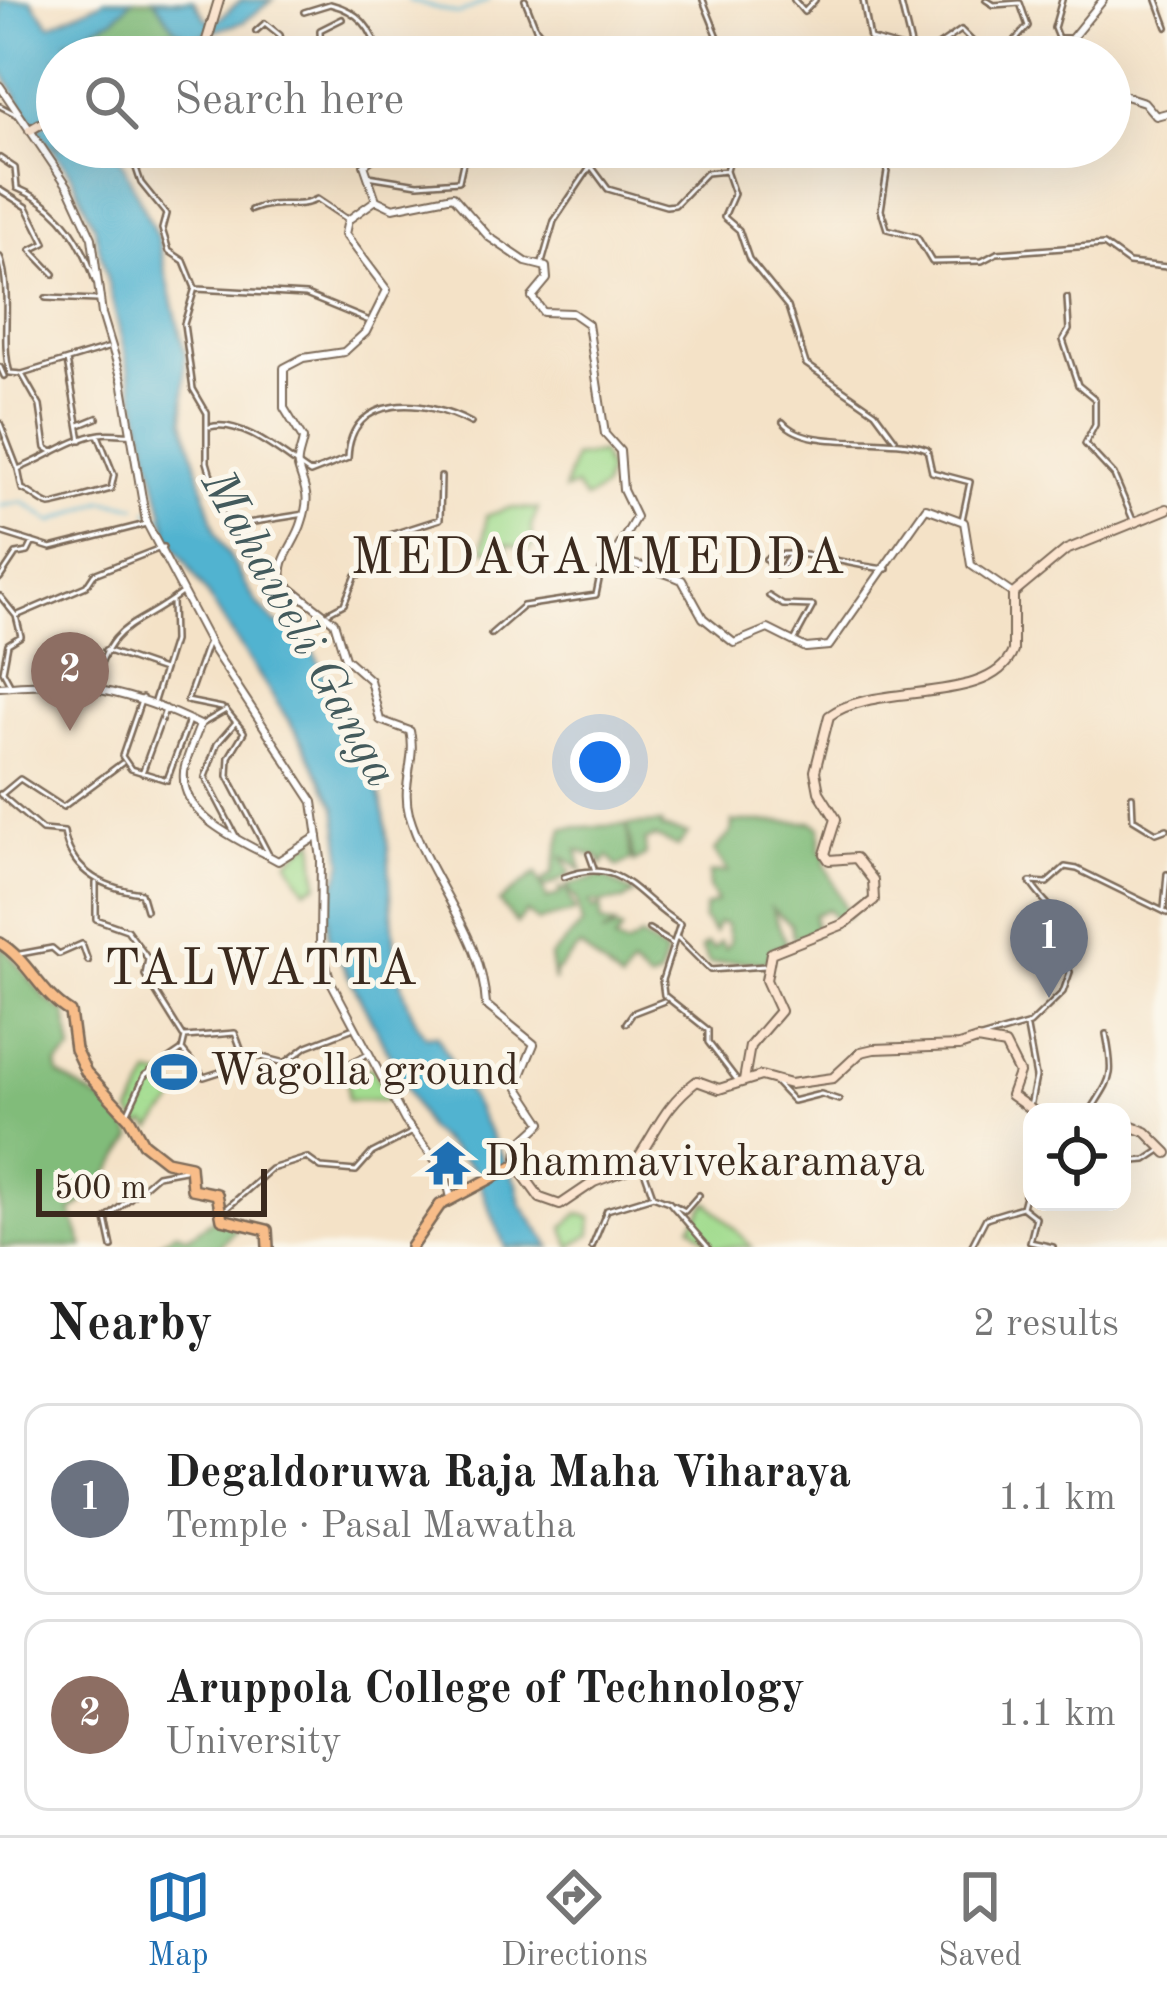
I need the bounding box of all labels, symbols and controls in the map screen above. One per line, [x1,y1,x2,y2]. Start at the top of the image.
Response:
search box [36,36,1131,168]
icon: search [78,69,144,135]
text: Search here [174,79,404,124]
water label: Mahaweli Ganga [191,462,405,795]
district label: MEDAGAMMEDDA [351,534,847,585]
pin: 2 [31,632,109,731]
your location [570,732,630,792]
pin: 1 [1010,899,1088,998]
district label: TALWATTA [104,945,420,996]
sports icon: Wagolla ground [149,1047,199,1097]
place label: Wagolla ground [210,1050,519,1095]
map controls [1023,1103,1131,1211]
button: locate [1023,1103,1131,1211]
temple icon: Dhammavivekaramaya [423,1138,473,1188]
place label: Dhammavivekaramaya [484,1141,925,1186]
scale bar [36,1163,267,1216]
text: 500 m [54,1173,147,1206]
text: Nearby [48,1300,213,1351]
text: 2 results [973,1305,1119,1344]
text: Degaldoruwa Raja Maha Viharaya [165,1452,851,1497]
text: 1 [79,1479,101,1518]
text: 1.1 km [998,1479,1116,1518]
text: Temple · Pasal Mawatha [165,1507,576,1546]
text: Aruppola College of Technology [165,1668,805,1713]
text: 2 [79,1695,101,1734]
text: 1.1 km [998,1695,1116,1734]
text: University [165,1723,342,1762]
tab: Map [145,1864,211,1977]
tab: Directions [501,1864,648,1977]
tab: Saved [938,1864,1022,1977]

